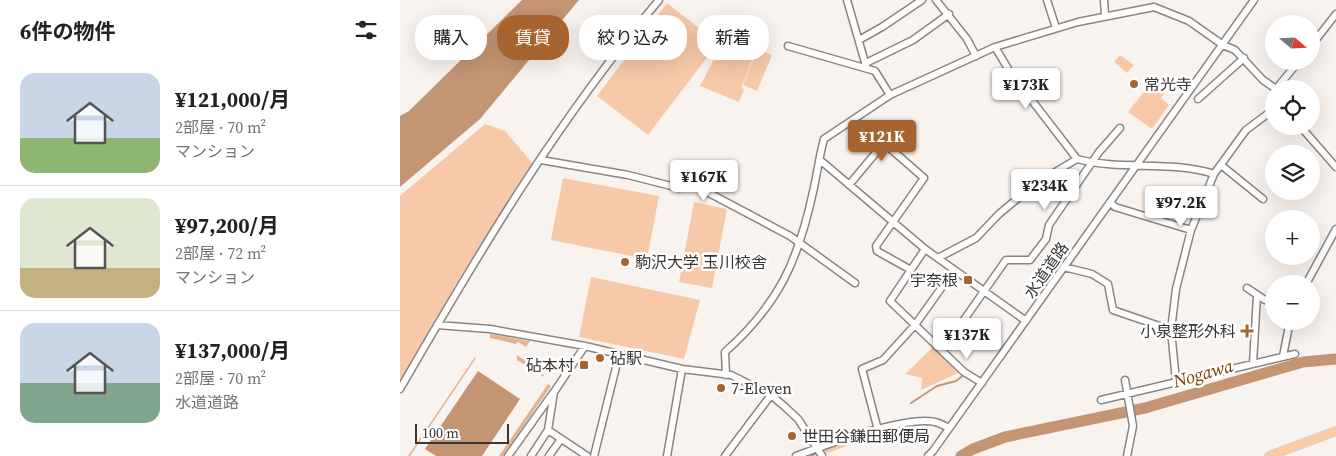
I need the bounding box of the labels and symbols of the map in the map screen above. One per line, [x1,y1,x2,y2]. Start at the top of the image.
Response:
north arrow [1265,15,1320,70]
pin: ¥173K [991,68,1061,110]
place label: 常光寺 [1144,73,1192,95]
marker: 常光寺 [1128,78,1140,90]
pin: ¥121K [847,120,917,162]
pin: ¥167K [669,160,739,202]
pin: ¥234K [1010,168,1080,211]
pin: ¥97.2K [1140,186,1222,228]
street label: 水道道路 [1019,237,1073,303]
place label: 駒沢大学 玉川校舎 [635,251,767,273]
marker: 駒沢大学 玉川校舎 [619,256,631,268]
place label: 宇奈根 [910,269,958,291]
marker: 宇奈根 [962,274,974,286]
pin: ¥137K [932,318,1002,360]
place label: 小泉整形外科 [1140,320,1236,342]
marker: 小泉整形外科 [1240,324,1254,338]
place label: 砧駅 [610,347,642,369]
marker: 砧駅 [594,352,606,364]
water label: Nogawa [1169,352,1237,394]
place label: 砧本村 [526,354,574,376]
marker: 砧本村 [578,359,590,371]
place label: 7-Eleven [731,377,792,399]
marker: 7-Eleven [715,382,727,394]
scale bar [415,421,509,444]
place label: 世田谷鎌田郵便局 [802,425,930,447]
marker: 世田谷鎌田郵便局 [786,430,798,442]

